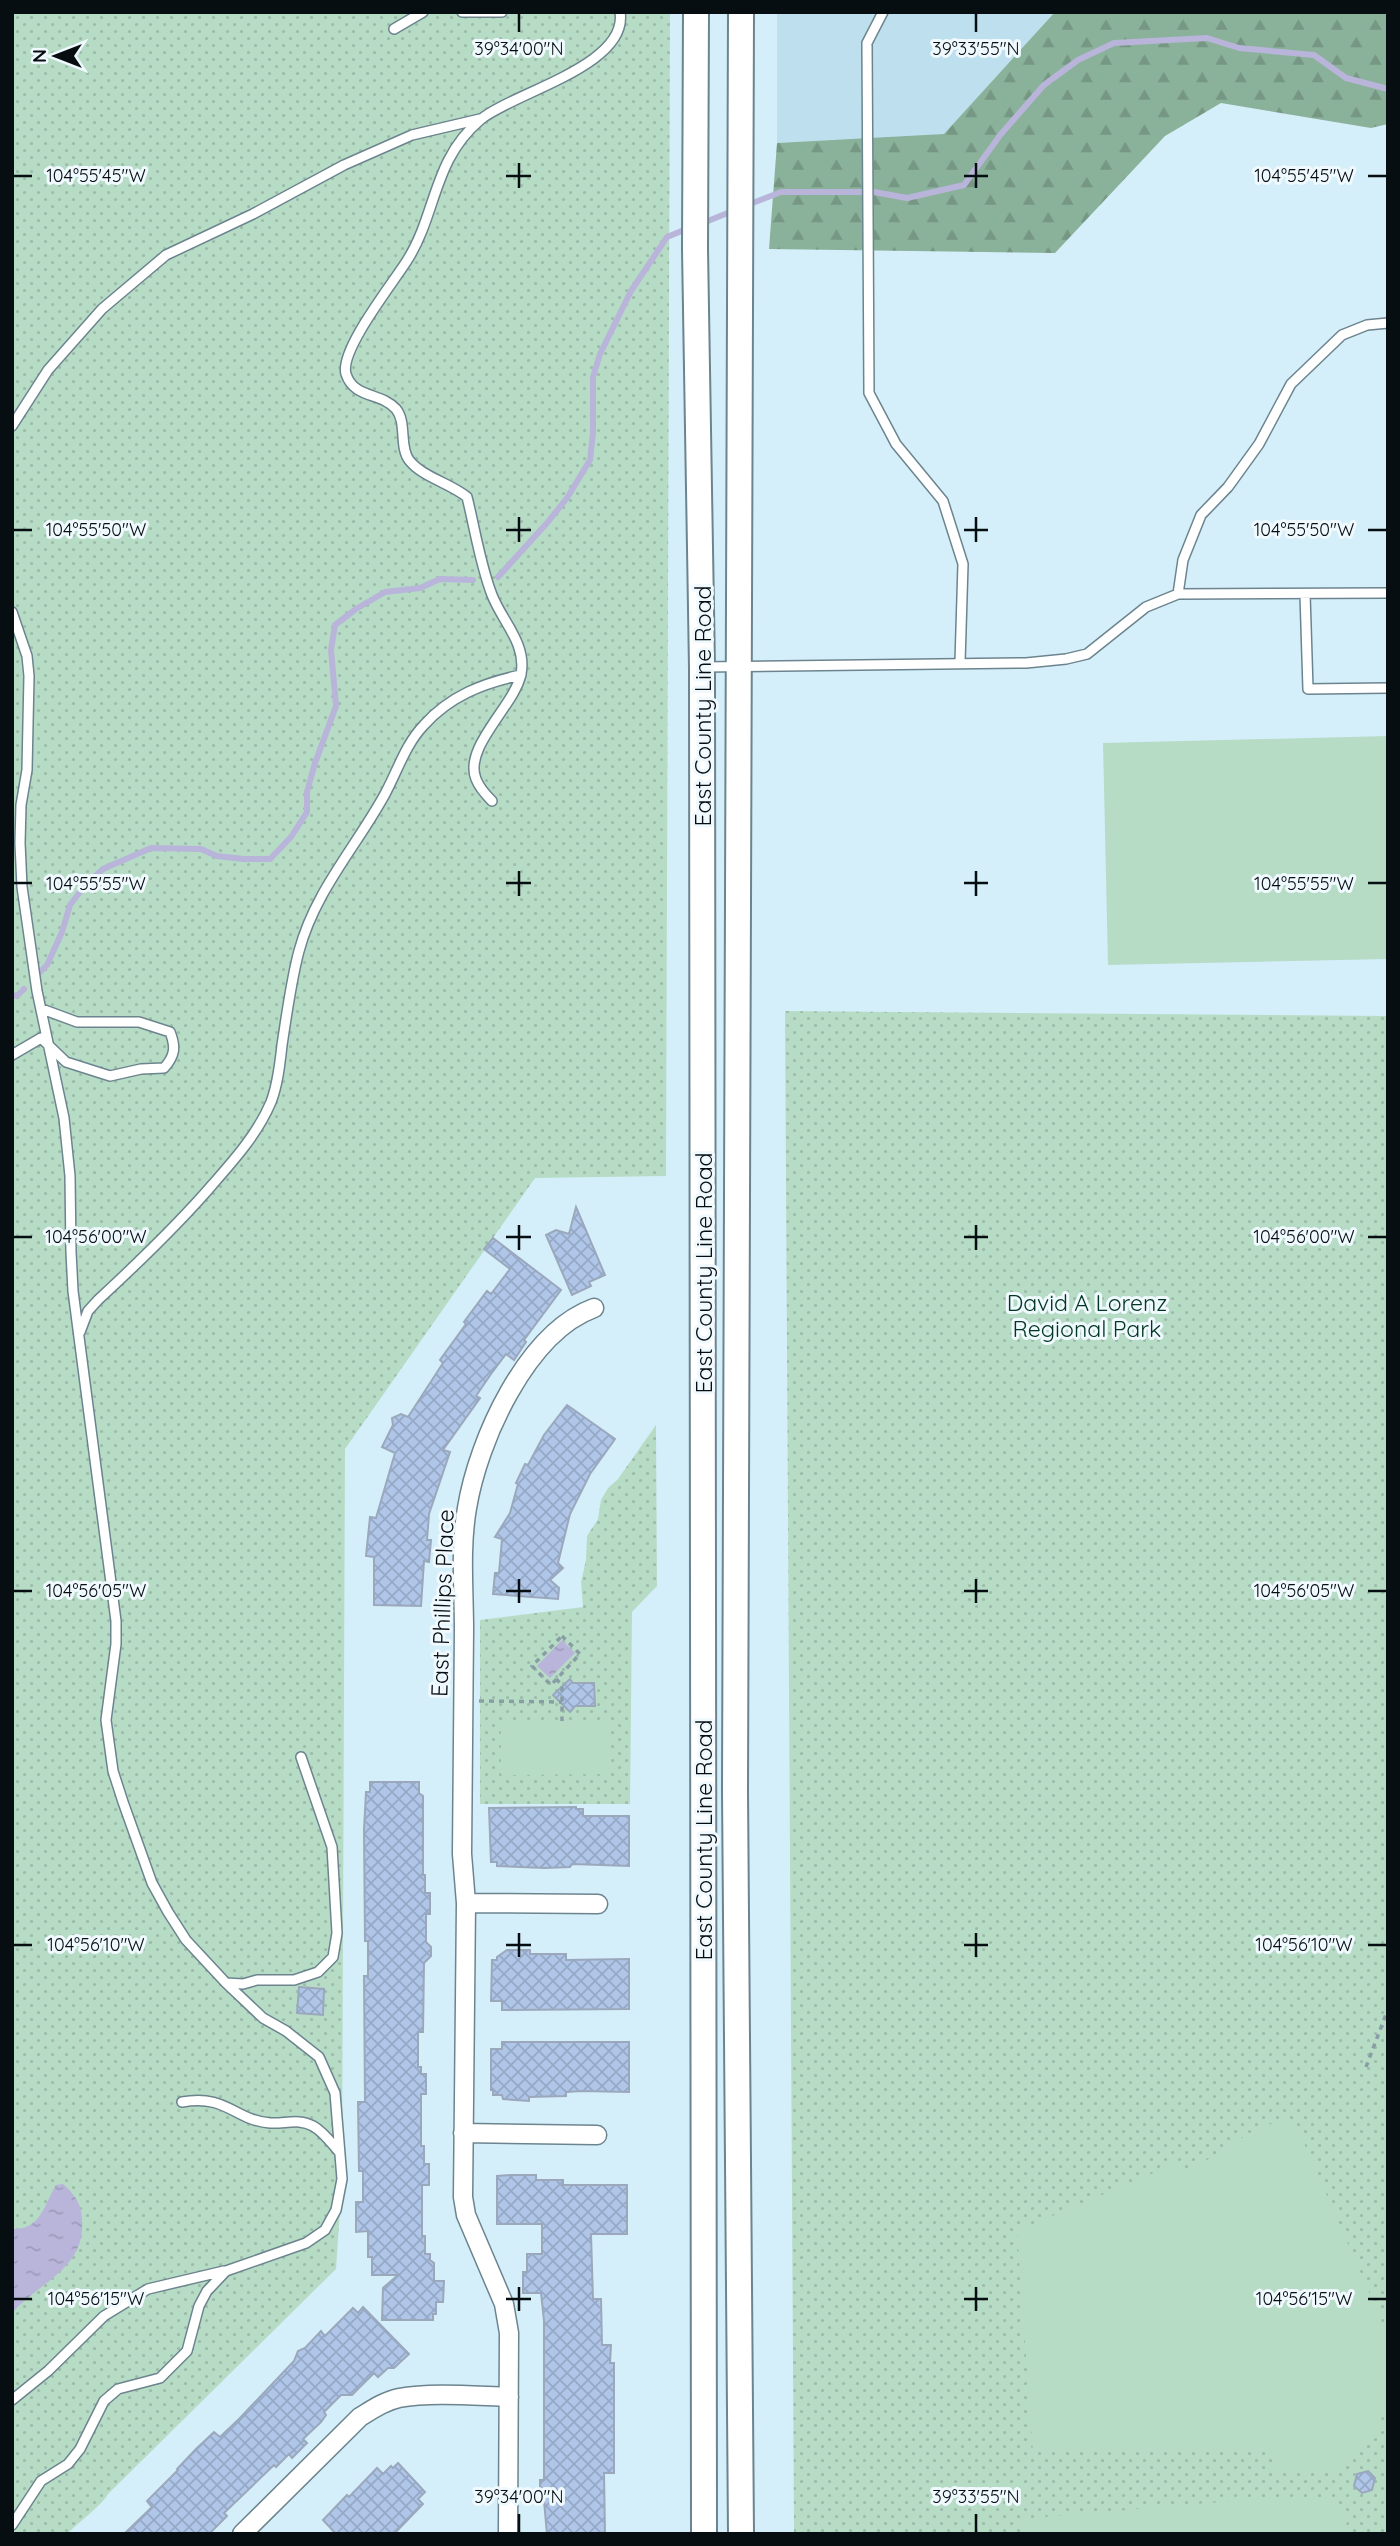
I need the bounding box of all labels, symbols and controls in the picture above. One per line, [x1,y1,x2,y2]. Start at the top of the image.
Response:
north arrow [21,21,91,91]
text: 39°34'00"N [474,37,564,60]
text: 39°33'55"N [932,37,1020,60]
text: N [27,49,51,63]
text: 104°55'45"W [46,164,146,187]
text: 104°55'45"W [1254,164,1354,187]
text: 104°55'50"W [46,518,146,541]
text: 104°55'50"W [1254,518,1354,541]
street label: East County Line Road [688,585,717,827]
text: 104°55'55"W [46,872,146,895]
text: 104°55'55"W [1254,872,1354,895]
street label: East County Line Road [689,1152,718,1394]
text: 104°56'00"W [45,1225,147,1248]
text: 104°56'00"W [1253,1225,1355,1248]
park label: David A Lorenz Regional Park [1007,1288,1167,1343]
street label: East Phillips Place [424,1509,460,1697]
text: 104°56'05"W [46,1579,146,1602]
text: 104°56'05"W [1254,1579,1354,1602]
street label: East County Line Road [689,1719,718,1961]
text: 104°56'10"W [47,1933,145,1956]
text: 104°56'10"W [1255,1933,1353,1956]
text: 104°56'15"W [48,2287,144,2310]
text: 104°56'15"W [1256,2287,1352,2310]
text: 39°34'00"N [474,2485,564,2508]
text: 39°33'55"N [932,2485,1020,2508]

